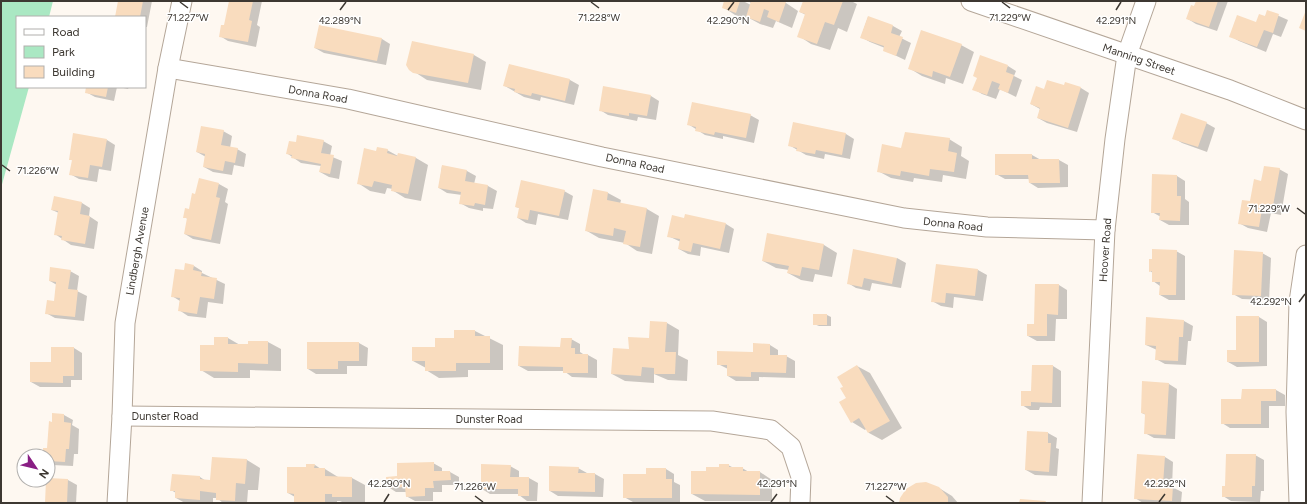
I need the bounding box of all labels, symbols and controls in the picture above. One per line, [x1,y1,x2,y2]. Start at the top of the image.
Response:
text: 71.227°W [167,11,209,24]
text: 71.228°W [578,11,620,24]
text: 71.229°W [989,11,1031,24]
text: 42.289°N [319,14,361,27]
text: 42.290°N [707,14,749,27]
text: 42.291°N [1096,14,1136,27]
legend [16,16,146,88]
text: Road [52,25,80,39]
street label: Manning Street [1101,41,1177,78]
text: Park [52,45,75,59]
text: Building [52,65,95,79]
street label: Donna Road [287,83,349,106]
street label: Donna Road [604,151,666,176]
text: 71.226°W [17,164,59,177]
text: 71.229°W [1248,202,1290,215]
street label: Lindbergh Avenue [123,206,152,296]
street label: Donna Road [922,215,983,234]
street label: Hoover Road [1097,218,1114,283]
text: 42.292°N [1250,295,1292,308]
street label: Dunster Road [132,410,198,423]
street label: Dunster Road [456,413,522,426]
north arrow [16,448,56,488]
text: N [36,466,52,481]
text: 42.290°N [368,477,410,490]
text: 42.291°N [757,477,797,490]
text: 42.292°N [1144,477,1186,490]
text: 71.226°W [454,480,496,493]
text: 71.227°W [865,480,907,493]

